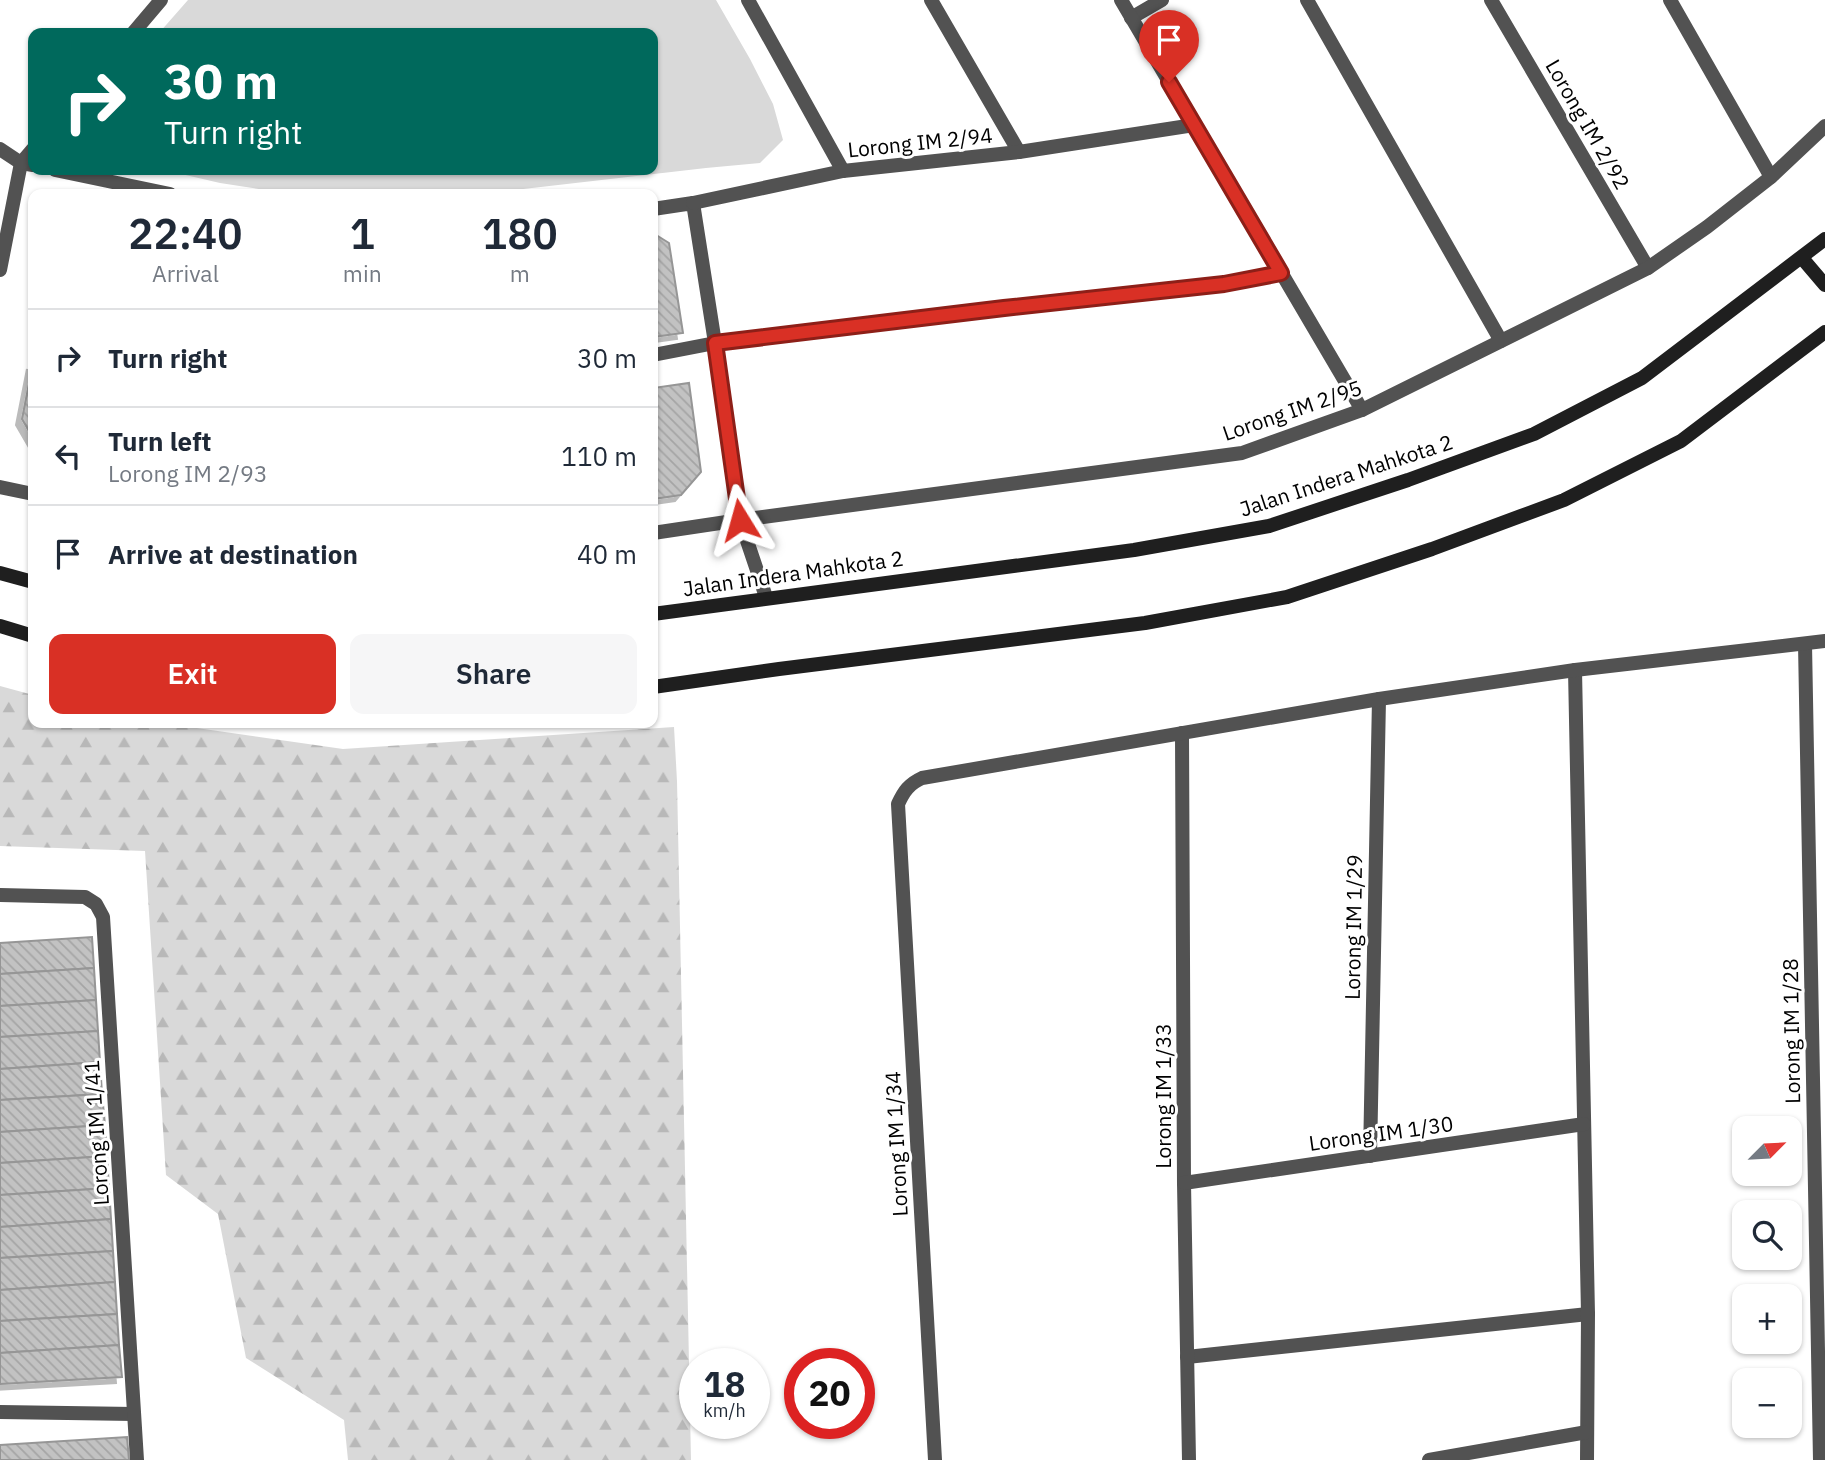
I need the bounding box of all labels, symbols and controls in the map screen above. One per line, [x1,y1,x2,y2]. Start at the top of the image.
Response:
pin [1139,10,1199,82]
icon: arrive [1150,21,1188,59]
text: 30 m [164,49,278,112]
street label: Lorong IM 2/92 [1539,54,1637,194]
icon: right [49,56,140,147]
text: Turn right [164,111,302,153]
street label: Lorong IM 2/94 [846,120,994,164]
text: 22:40 [128,206,243,261]
text: 1 [350,206,375,261]
text: 180 [482,206,558,261]
text: Arrival [152,258,219,288]
text: min [343,258,382,288]
text: m [510,258,530,288]
icon: right [49,339,87,377]
text: Turn right [108,341,227,375]
text: 30 m [577,341,637,375]
street label: Lorong IM 2/95 [1219,373,1365,447]
text: Turn left [108,424,211,458]
street label: Jalan Indera Mahkota 2 [1236,427,1456,523]
icon: left [49,437,87,475]
text: 110 m [561,439,637,473]
text: Lorong IM 2/93 [108,458,268,488]
position arrow [703,483,777,557]
icon: arrive [49,535,87,573]
text: Arrive at destination [108,537,358,571]
text: 40 m [577,537,637,571]
street label: Jalan Indera Mahkota 2 [681,544,905,602]
button: Exit [49,634,336,714]
button: Share [350,634,637,714]
street label: Lorong IM 1/29 [1338,854,1368,1000]
street label: Lorong IM 1/28 [1776,958,1806,1104]
street label: Lorong IM 1/33 [1149,1023,1177,1169]
street label: Lorong IM 1/41 [77,1059,115,1207]
street label: Lorong IM 1/34 [878,1071,914,1217]
street label: Lorong IM 1/30 [1307,1109,1455,1157]
north arrow [1732,1116,1802,1186]
map controls [1732,1116,1802,1438]
button: search [1732,1200,1802,1270]
button: + [1732,1284,1802,1354]
speed limit sign: 20 [784,1348,875,1439]
text: 18 [703,1361,746,1407]
button: − [1732,1368,1802,1438]
text: km/h [703,1399,746,1422]

